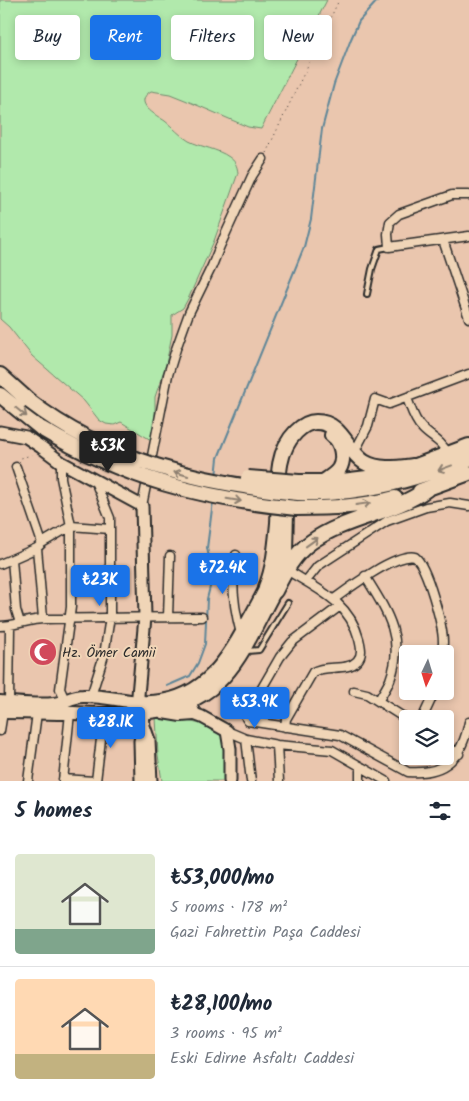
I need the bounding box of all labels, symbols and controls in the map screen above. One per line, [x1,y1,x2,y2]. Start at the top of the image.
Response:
chip: Buy [15,15,80,60]
chip: Rent [90,15,161,60]
chip: Filters [171,15,254,60]
chip: New [264,15,332,60]
one-way arrow [14,407,27,418]
pin: ₺53K [78,430,138,473]
text: ₺53K [90,434,126,459]
one-way arrow [438,464,453,473]
one-way arrow [174,469,190,478]
one-way arrow [226,496,242,506]
one-way arrow [354,499,370,509]
one-way arrow [305,537,319,547]
pin: ₺72.4K [182,552,264,595]
text: ₺72.4K [199,556,247,581]
pin: ₺23K [70,564,130,607]
text: ₺23K [82,568,118,593]
mosque icon: Hz. Ömer Camii [28,637,58,667]
place label: Hz. Ömer Camii [62,642,156,664]
north arrow [399,645,454,700]
map controls [399,645,454,765]
pin: ₺53.9K [214,686,296,729]
text: ₺53.9K [231,690,279,715]
pin: ₺28.1K [70,706,152,749]
text: ₺28.1K [88,710,134,735]
button: layers [399,710,454,765]
text: 5 homes [15,795,92,828]
icon: filters [426,797,454,825]
text: ₺53,000/mo [170,862,274,895]
icon: home [55,874,115,934]
text: 5 rooms · 178 m² [170,895,287,920]
text: Gazi Fahrettin Paşa Caddesi [170,920,360,945]
text: ₺28,100/mo [170,988,272,1021]
icon: home [55,999,115,1059]
text: 3 rooms · 95 m² [170,1021,282,1046]
text: Eski Edirne Asfaltı Caddesi [170,1046,354,1071]

